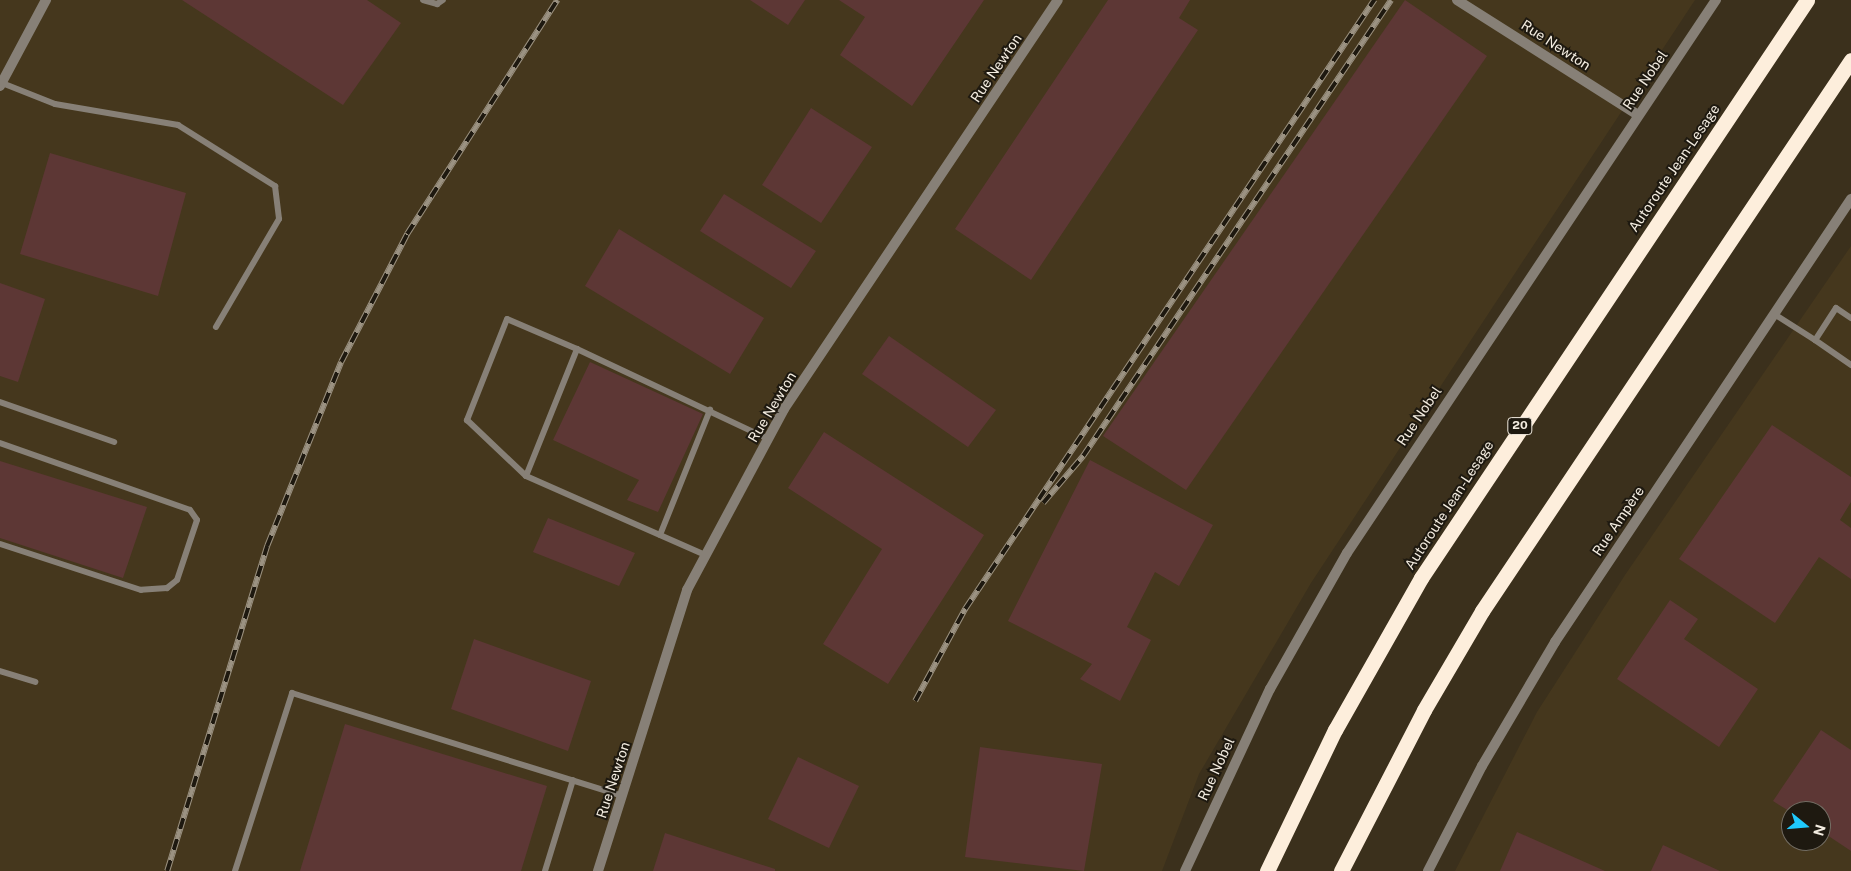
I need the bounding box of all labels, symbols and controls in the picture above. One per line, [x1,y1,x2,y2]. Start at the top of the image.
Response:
street label: Rue Newton [1518,16,1594,74]
street label: Rue Newton [967,30,1025,106]
street label: Rue Nobel [1619,47,1671,113]
street label: Autoroute Jean-Lesage [1625,101,1723,235]
street label: Rue Newton [744,369,800,445]
street label: Rue Nobel [1393,383,1445,449]
road number: 20 [1506,416,1534,436]
street label: Autoroute Jean-Lesage [1401,437,1497,573]
street label: Rue Ampère [1589,483,1647,559]
street label: Rue Nobel [1194,735,1238,803]
street label: Rue Newton [593,740,633,820]
north arrow [1781,801,1831,851]
text: N [1810,823,1829,838]

